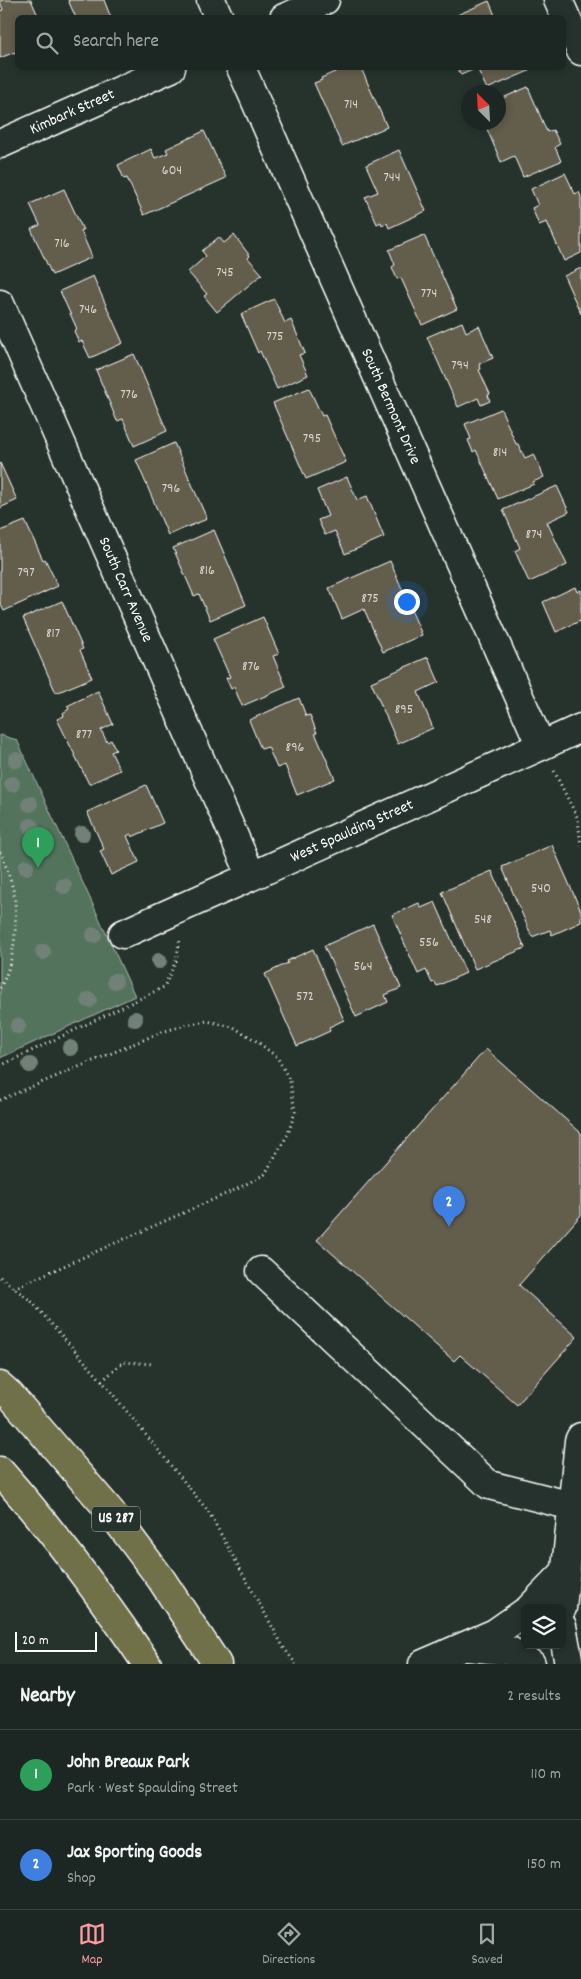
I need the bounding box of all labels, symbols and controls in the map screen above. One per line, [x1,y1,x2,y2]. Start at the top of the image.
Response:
search box [15,15,566,70]
icon: search [33,29,61,57]
text: Search here [73,29,159,56]
street label: Kimbark Street [26,83,118,141]
north arrow [461,85,506,130]
house number: 714 [344,95,358,115]
house number: 604 [162,161,182,181]
house number: 744 [384,168,400,188]
house number: 716 [54,234,70,254]
house number: 745 [216,263,234,283]
house number: 774 [421,284,437,304]
house number: 746 [79,300,97,320]
house number: 775 [266,327,284,347]
street label: South Bermont Drive [355,345,426,468]
house number: 794 [451,356,469,376]
house number: 776 [120,385,138,405]
house number: 795 [303,429,321,449]
house number: 814 [493,443,507,463]
house number: 796 [162,479,180,499]
house number: 874 [526,525,542,545]
street label: South Carr Avenue [92,533,159,646]
house number: 816 [199,561,215,581]
house number: 797 [17,563,35,583]
house number: 875 [361,589,379,609]
your location [394,589,420,615]
house number: 817 [46,624,60,644]
house number: 876 [242,657,260,677]
house number: 895 [395,700,413,720]
house number: 877 [76,725,92,745]
house number: 896 [286,738,305,758]
street label: West Spaulding Street [287,793,417,869]
pin: 1 [22,827,54,868]
house number: 540 [531,879,551,899]
house number: 548 [474,910,492,930]
house number: 556 [419,933,439,953]
house number: 564 [353,957,373,977]
house number: 572 [296,987,314,1007]
pin: 2 [433,1186,465,1227]
road number: US 287 [92,1506,140,1532]
map controls [521,1604,566,1649]
button: layers [521,1604,566,1649]
scale bar [15,1629,98,1652]
text: 20 m [22,1631,49,1651]
text: Nearby [20,1682,75,1712]
text: 2 results [507,1685,561,1708]
text: John Breaux Park [67,1750,190,1777]
text: 1 [34,1763,38,1786]
text: 110 m [531,1763,561,1786]
text: Park · West Spaulding Street [67,1777,238,1800]
text: Jax Sporting Goods [67,1840,202,1867]
text: 2 [33,1853,40,1876]
text: 150 m [527,1853,561,1876]
text: Shop [67,1867,96,1890]
tab: Map [78,1920,106,1970]
tab: Directions [262,1920,315,1970]
tab: Saved [472,1920,503,1970]

